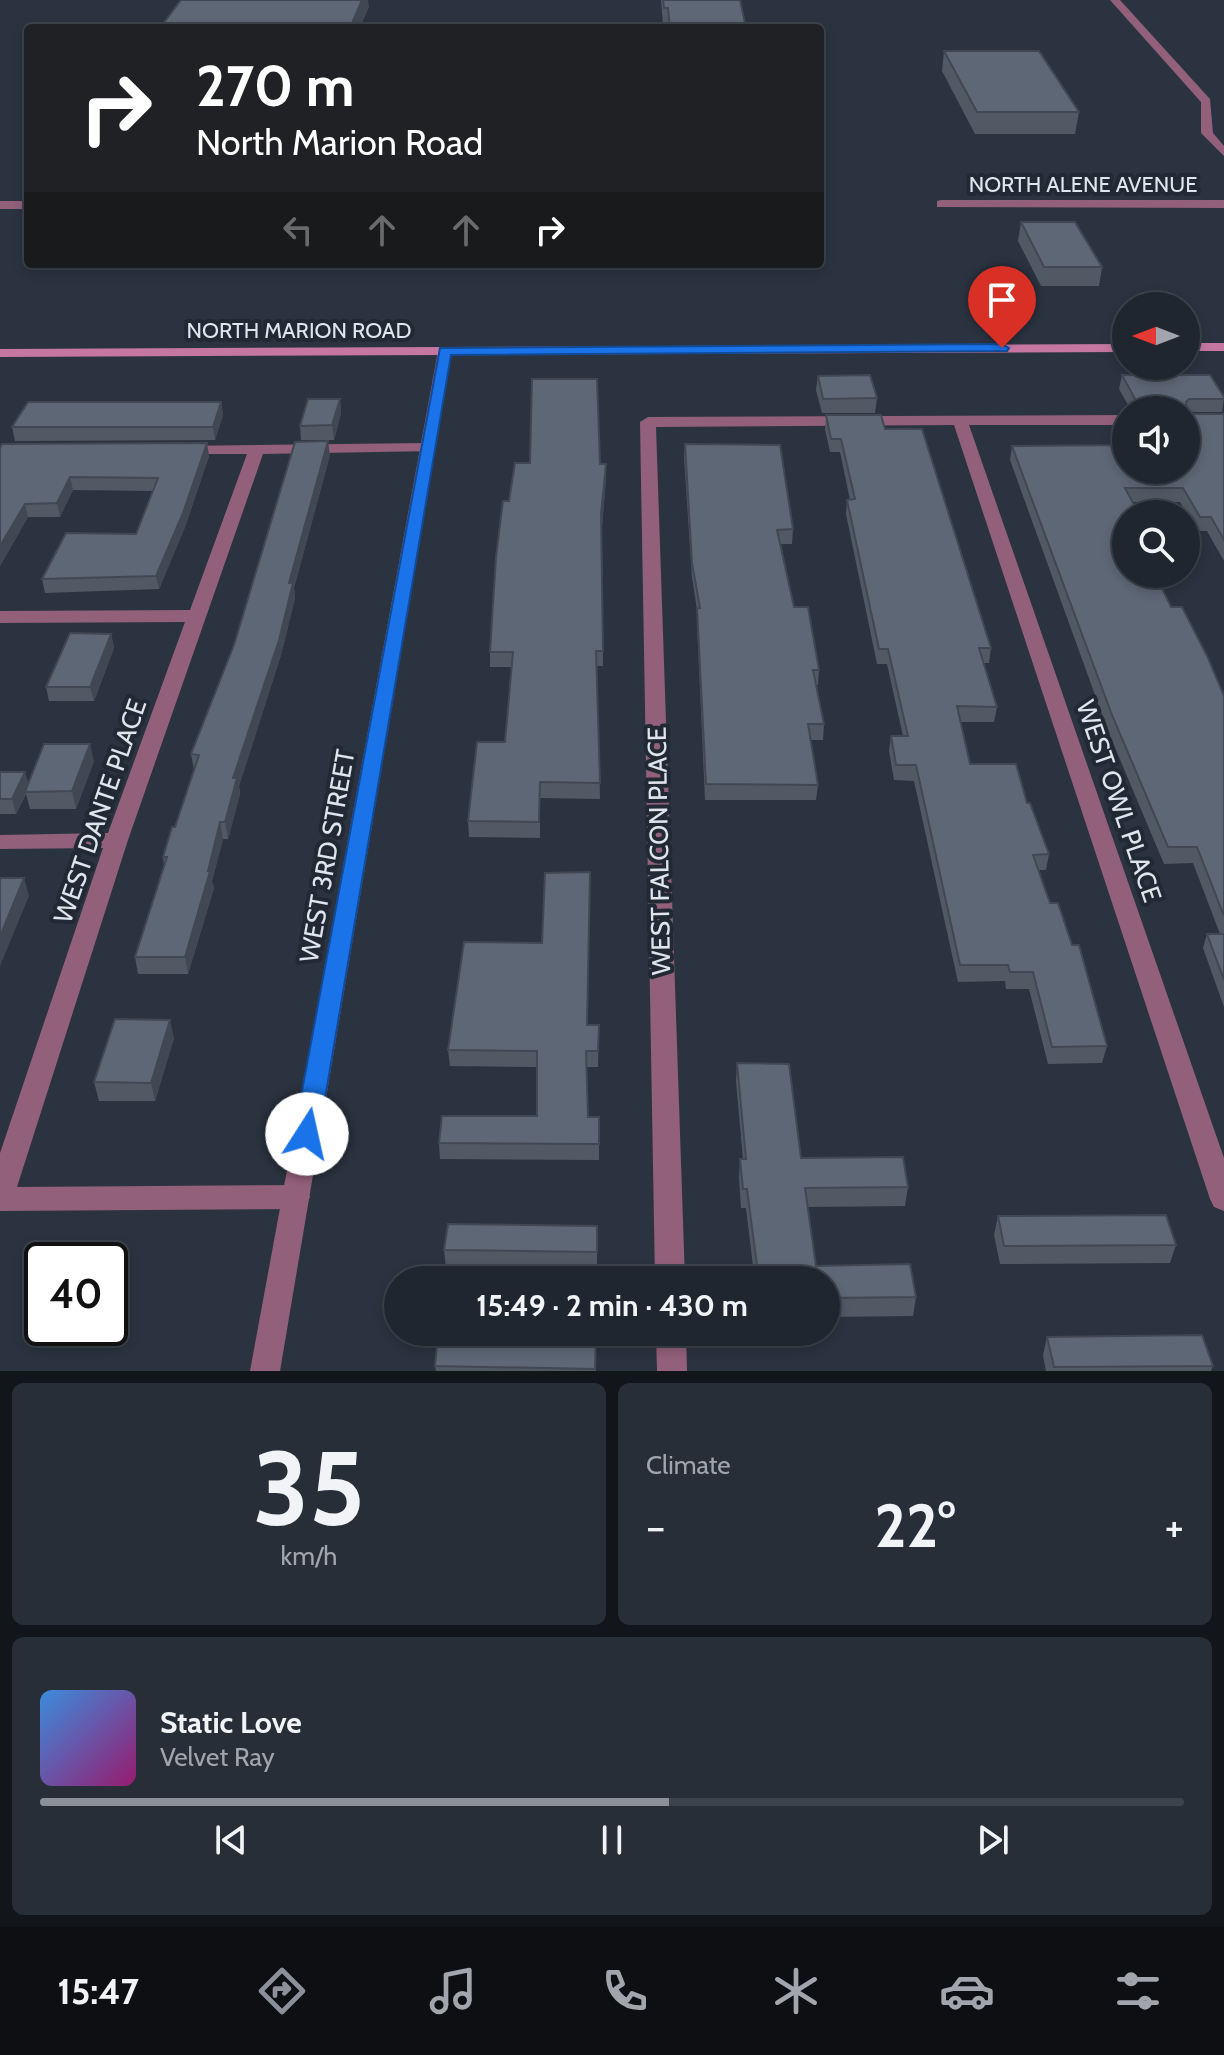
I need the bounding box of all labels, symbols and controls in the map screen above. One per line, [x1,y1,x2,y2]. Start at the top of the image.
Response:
text: 270 m [196,52,354,120]
icon: right [64,56,168,160]
text: North Marion Road [196,120,483,164]
street label: NORTH ALENE AVENUE [969,171,1197,198]
icon: left [276,208,320,252]
icon: ahead [360,208,404,252]
icon: ahead [444,208,488,252]
icon: right [528,208,572,252]
pin [968,266,1036,348]
icon: arrive [980,278,1024,322]
north arrow [1112,292,1200,380]
map controls [1112,292,1200,588]
street label: NORTH MARION ROAD [187,317,411,344]
button: sound [1112,396,1200,484]
button: search [1112,500,1200,588]
street label: WEST DANTE PLACE [47,695,153,927]
street label: WEST OWL PLACE [1069,696,1169,906]
street label: WEST FALCON PLACE [641,727,677,975]
street label: WEST 3RD STREET [293,747,362,965]
position arrow [265,1092,349,1176]
speed limit sign: 40 [24,1242,128,1346]
text: 15:49 · 2 min · 430 m [476,1287,748,1324]
text: 35 [253,1425,365,1551]
text: Climate [646,1449,731,1481]
text: 22° [875,1489,955,1562]
text: − [646,1500,665,1553]
text: + [1165,1500,1184,1553]
text: km/h [281,1540,337,1572]
text: Static Love [160,1704,302,1741]
text: Velvet Ray [160,1741,275,1773]
icon: previous [209,1818,253,1862]
icon: pause [590,1818,634,1862]
icon: next [971,1818,1015,1862]
icon: directions [254,1963,310,2019]
icon: music [425,1963,481,2019]
icon: phone [597,1963,653,2019]
icon: climate [768,1963,824,2019]
icon: car [939,1963,995,2019]
icon: filters [1110,1963,1166,2019]
text: 15:47 [58,1969,139,2013]

